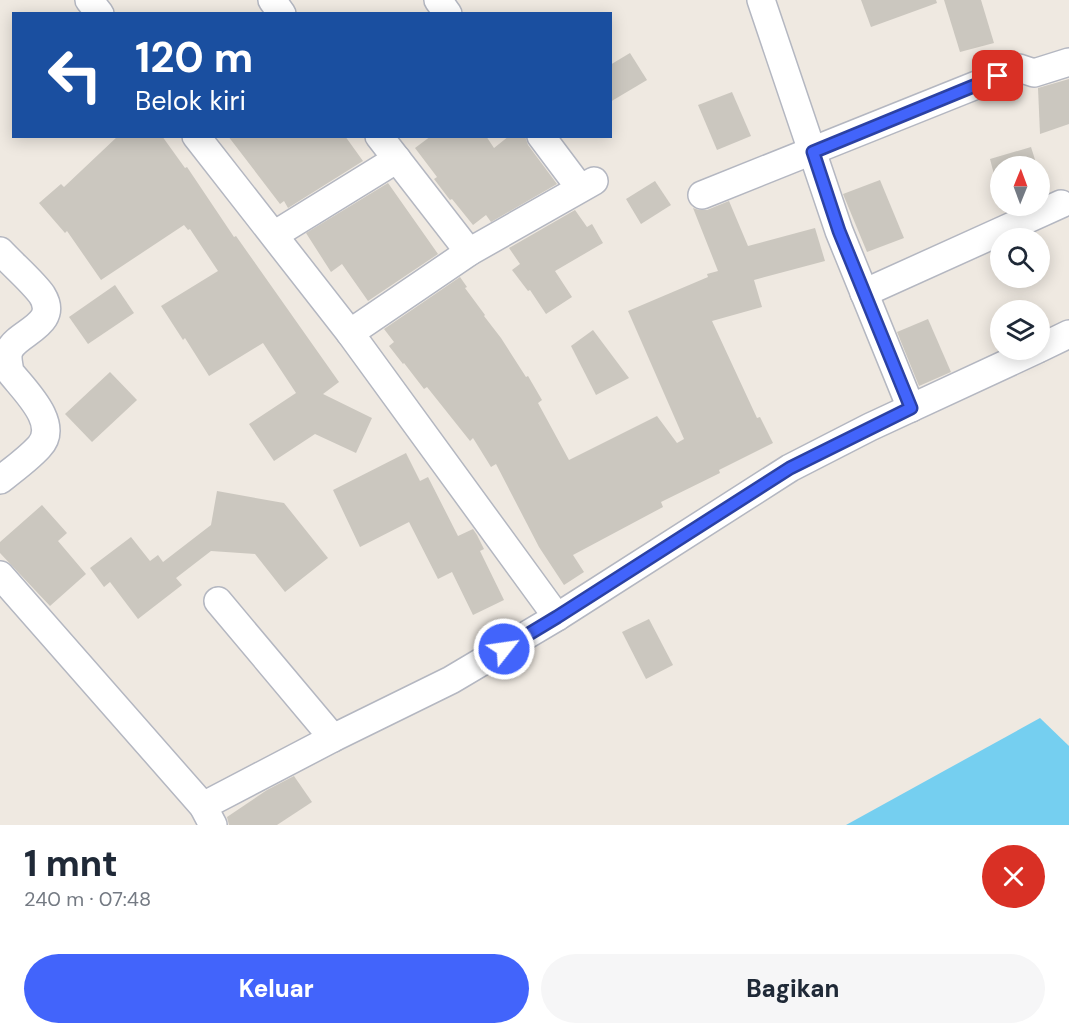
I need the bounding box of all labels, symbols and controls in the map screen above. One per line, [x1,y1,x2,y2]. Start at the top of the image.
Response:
text: 120 m [135,30,253,85]
icon: left [36,36,114,114]
pin [972,50,1023,101]
icon: arrive [981,59,1014,92]
text: Belok kiri [135,83,246,118]
north arrow [990,156,1050,216]
map controls [990,156,1050,360]
button: search [990,228,1050,288]
button: layers [990,300,1050,360]
position arrow [472,617,536,681]
text: 1 mnt [24,840,118,887]
button: close [982,845,1045,908]
text: 240 m · 07:48 [24,886,151,912]
button: Keluar [24,954,529,1023]
button: Bagikan [541,954,1045,1023]

